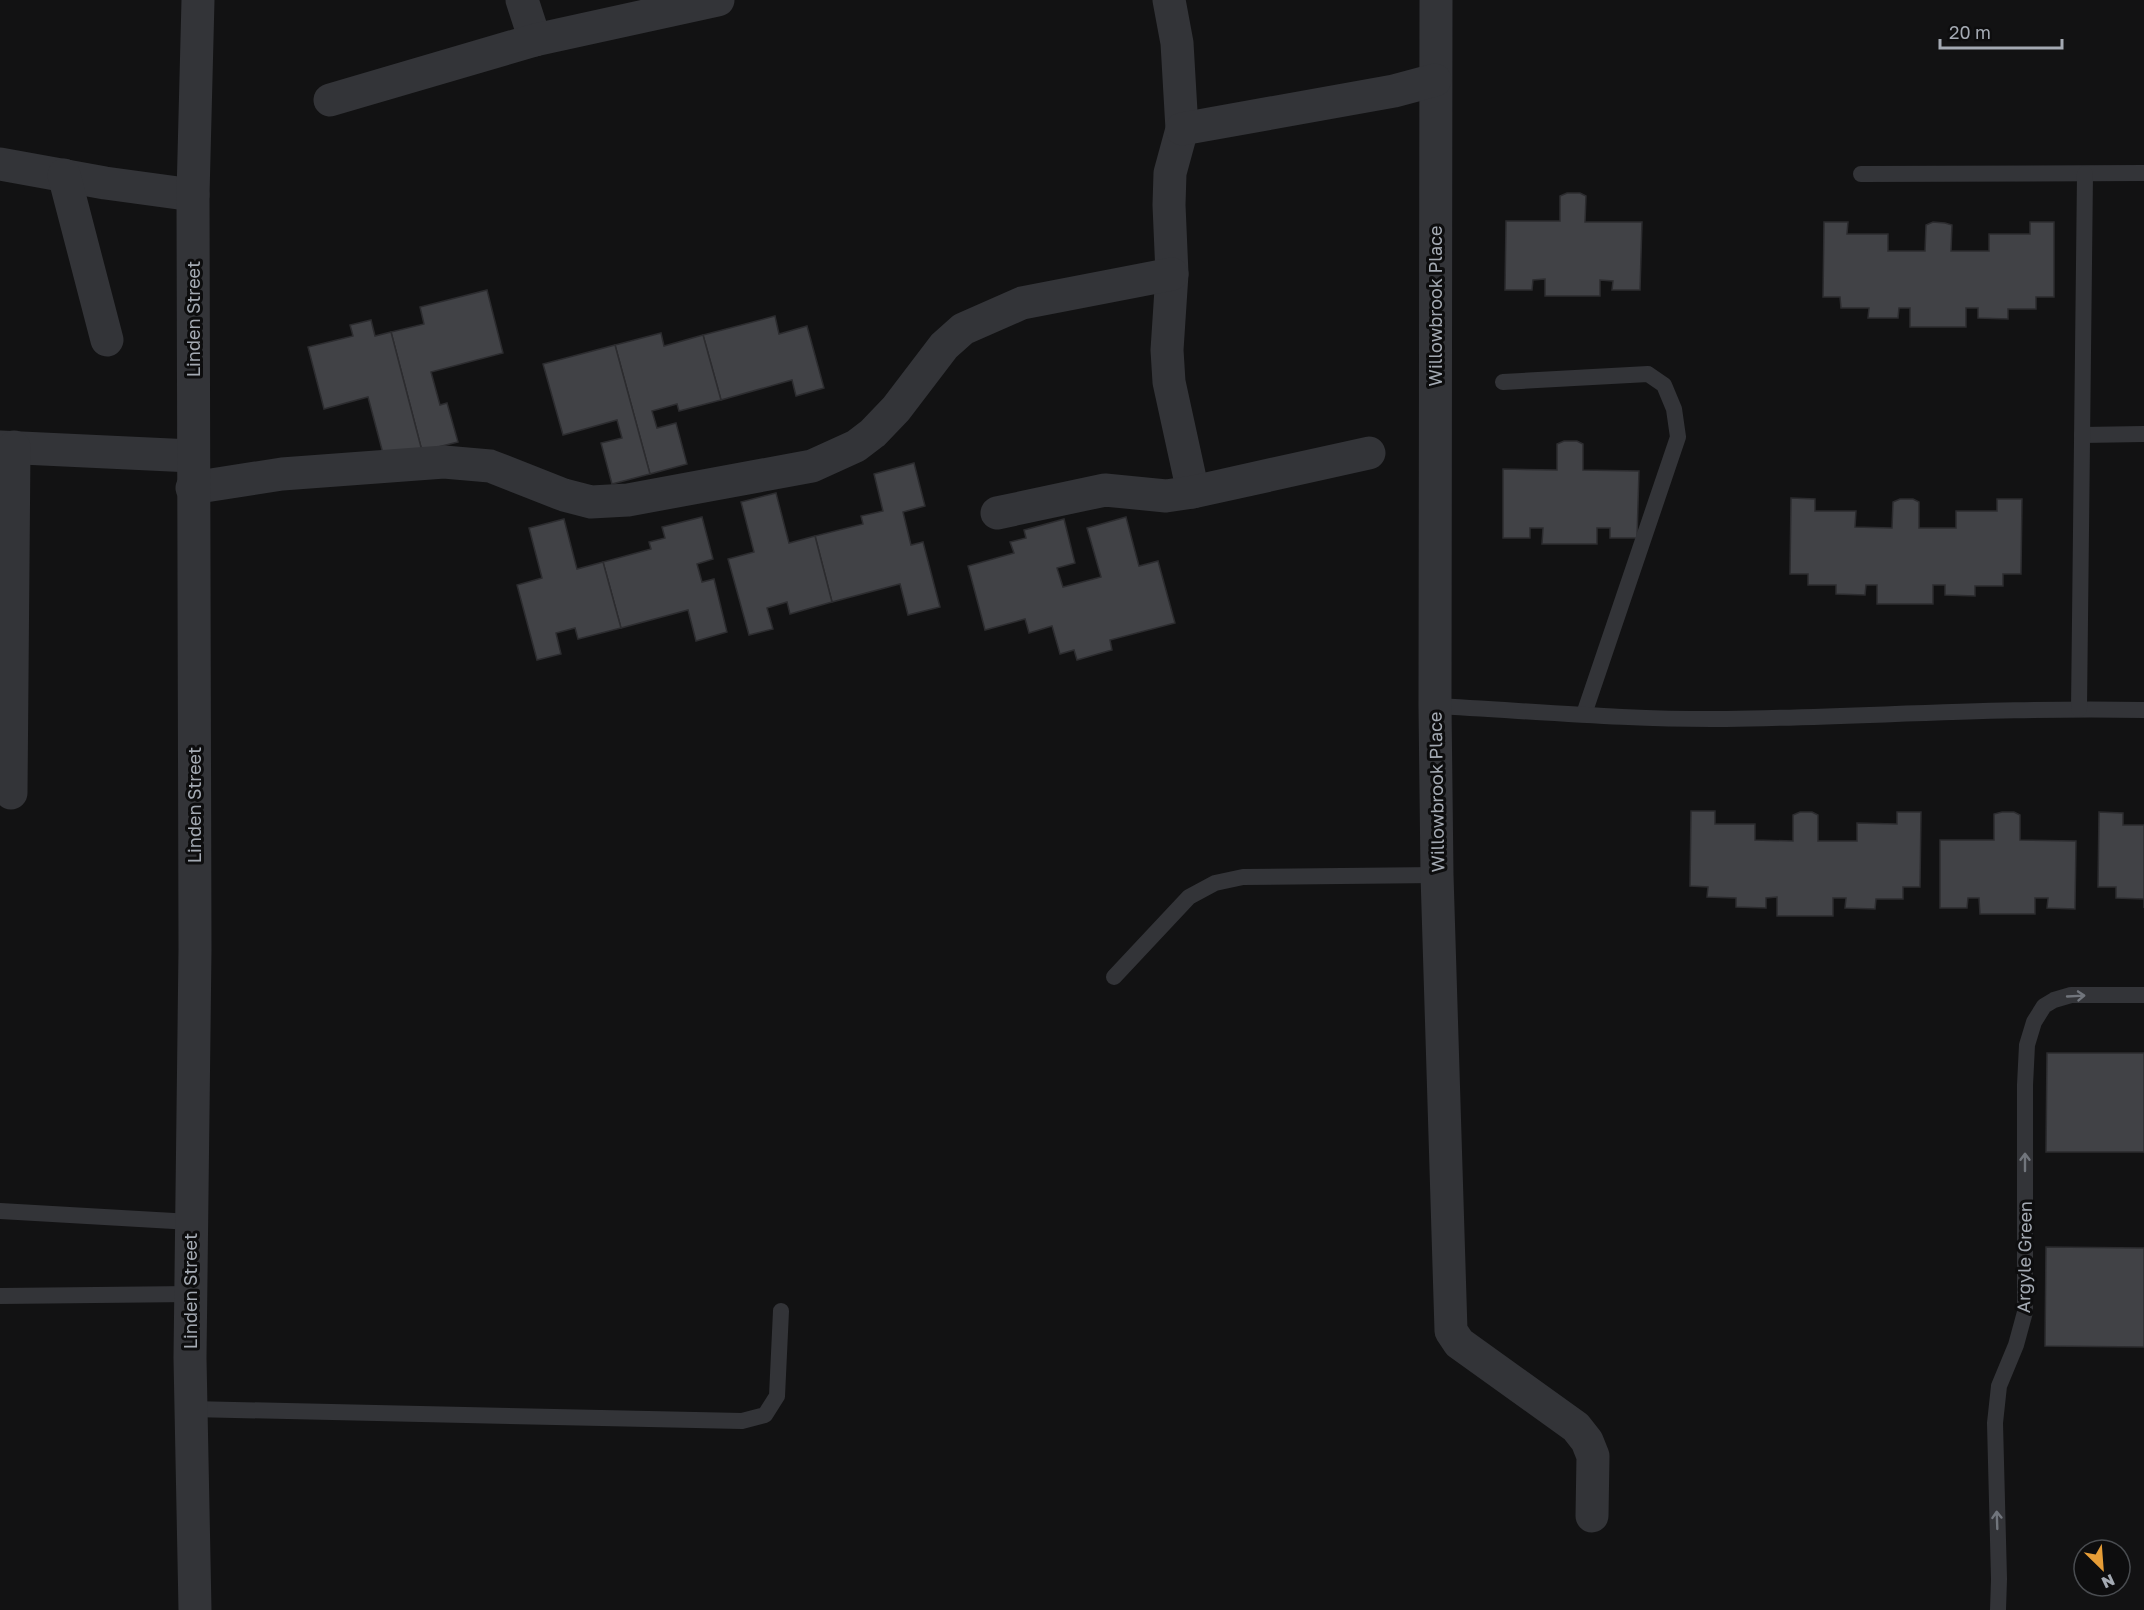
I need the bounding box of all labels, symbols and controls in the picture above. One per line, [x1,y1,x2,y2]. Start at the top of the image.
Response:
scale bar [1940,12,2062,50]
text: 20 m [1949,21,1991,43]
street label: Willowbrook Place [1424,226,1446,386]
street label: Linden Street [182,261,204,377]
street label: Willowbrook Place [1424,711,1448,873]
street label: Linden Street [183,747,205,863]
one-way arrow [2066,990,2086,1001]
one-way arrow [2019,1153,2031,1173]
street label: Argyle Green [2012,1201,2036,1313]
street label: Linden Street [179,1233,201,1349]
one-way arrow [1992,1511,2003,1531]
north arrow [2072,1538,2132,1598]
text: N [2099,1570,2118,1593]

